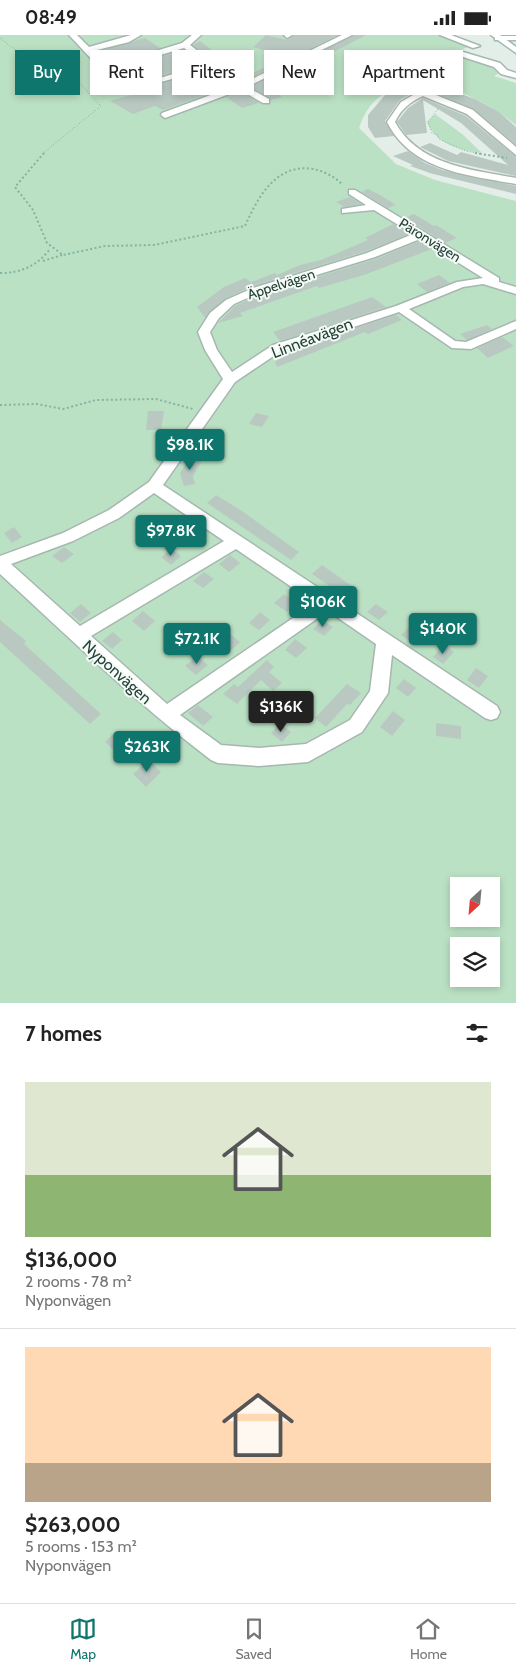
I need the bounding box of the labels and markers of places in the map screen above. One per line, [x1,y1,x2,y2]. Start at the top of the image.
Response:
pin: $98.1K [149,429,231,471]
pin: $97.8K [130,515,212,557]
pin: $106K [288,585,358,628]
pin: $140K [408,613,478,655]
pin: $72.1K [156,623,238,665]
pin: $136K [246,691,316,733]
pin: $263K [112,731,182,773]

